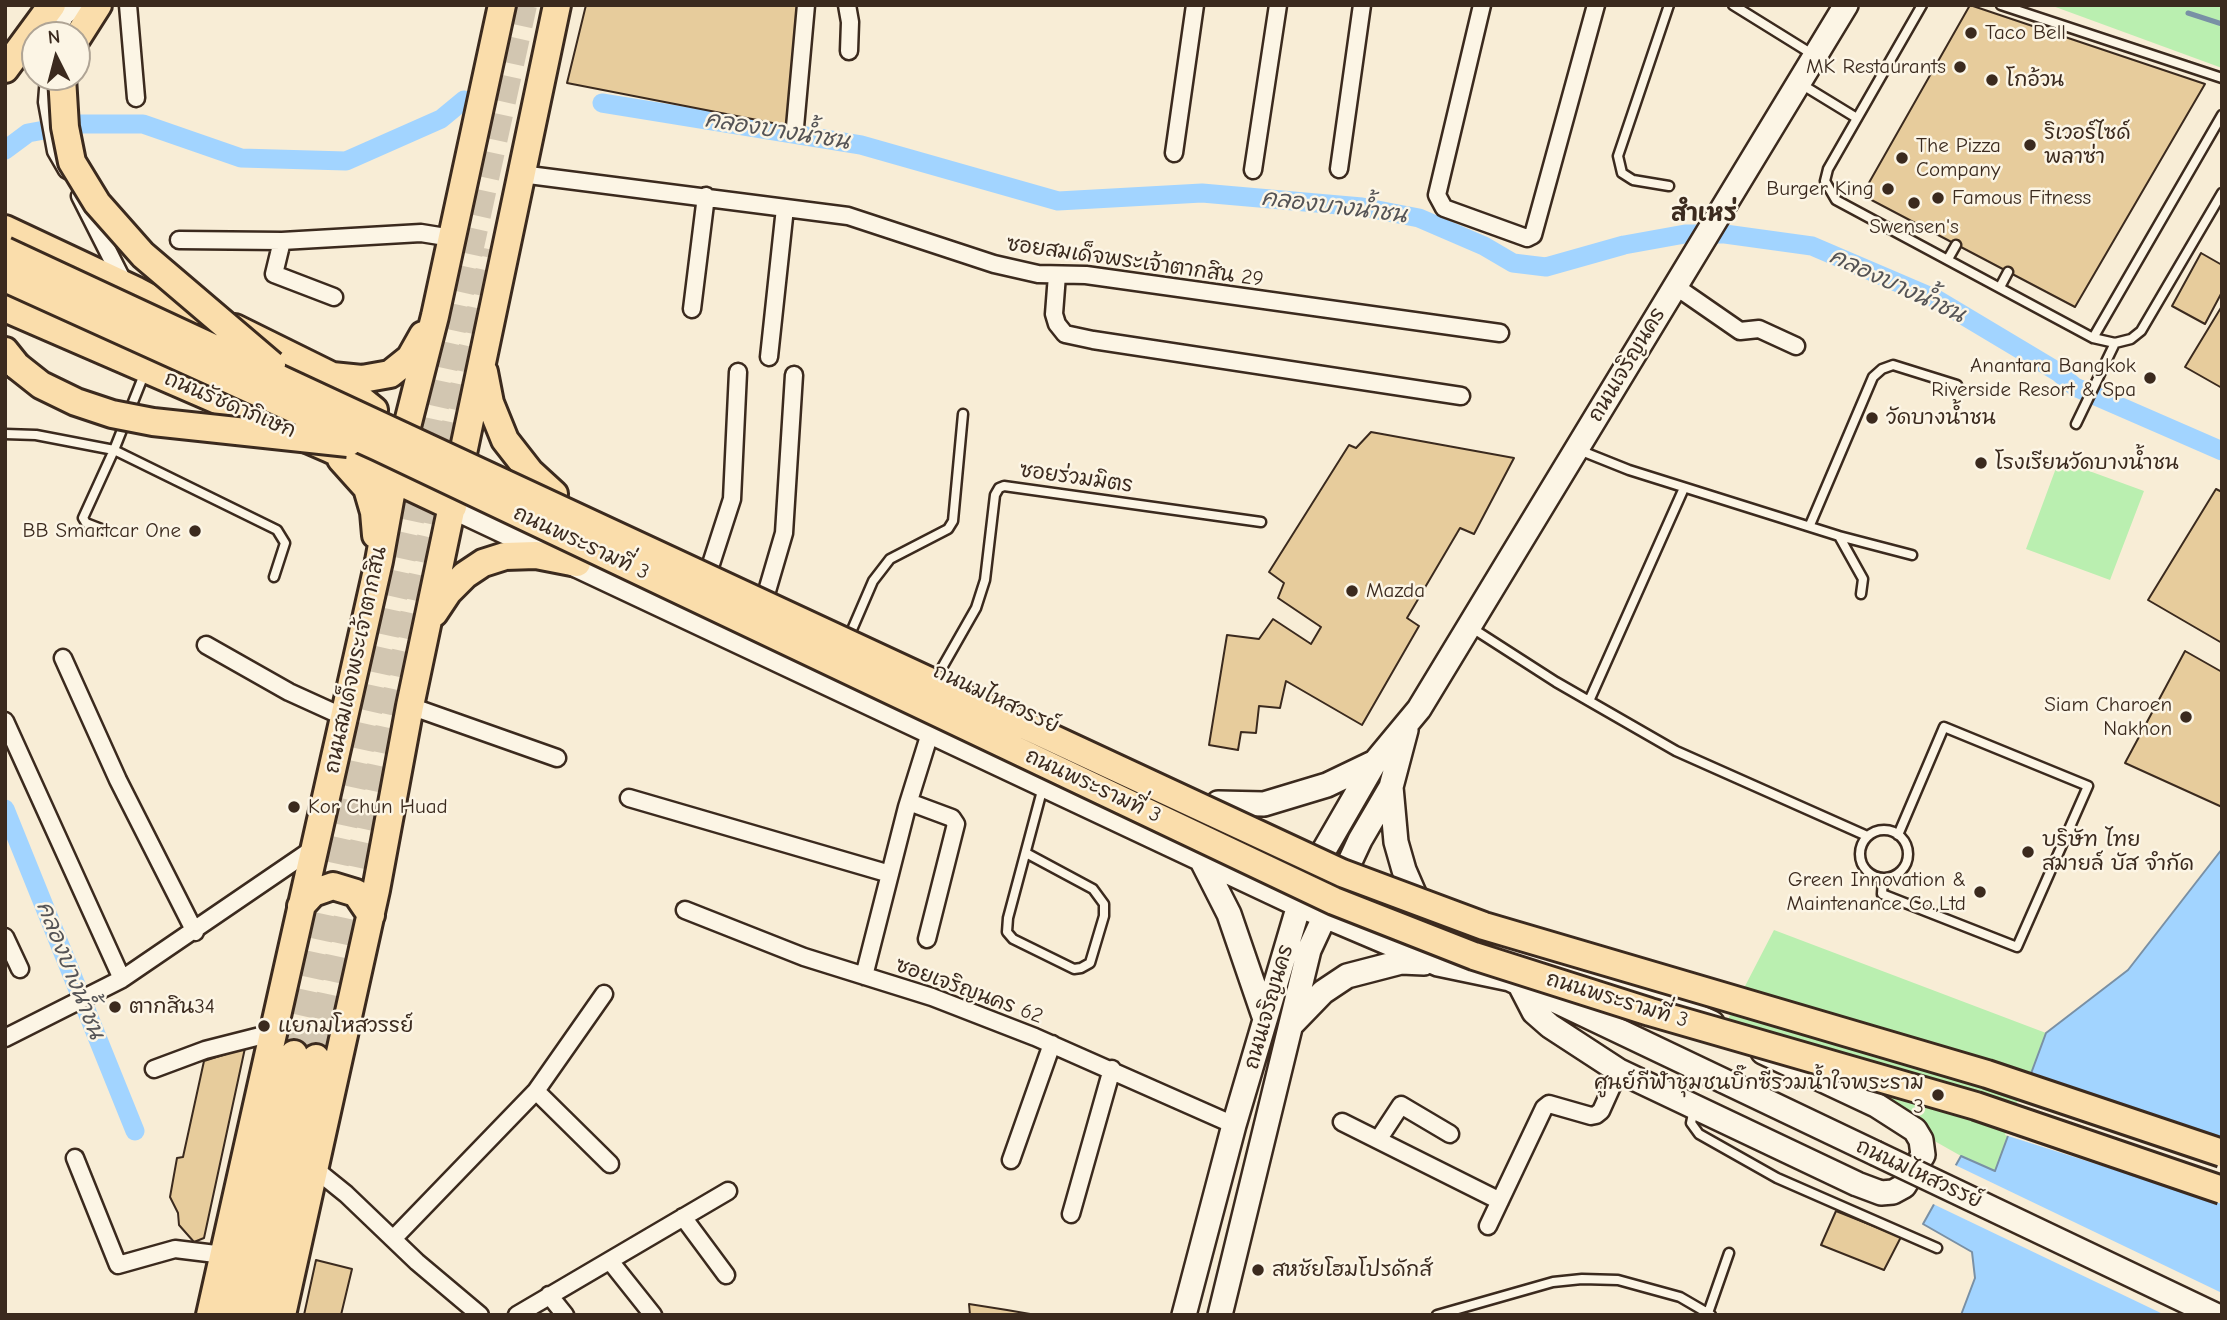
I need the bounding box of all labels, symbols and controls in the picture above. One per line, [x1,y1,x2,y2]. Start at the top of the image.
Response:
place label: Taco Bell [1985,20,2066,46]
north arrow [21,21,91,91]
marker: Taco Bell [1963,25,1979,41]
text: N [47,26,61,49]
place label: MK Restaurants [1806,54,1946,80]
marker: MK Restaurants [1952,59,1968,75]
place label: โกอ้วน [2006,67,2064,93]
marker: โกอ้วน [1984,72,2000,88]
water label: คลองบางน้ำชน [703,106,851,156]
place label: ริเวอร์ไซด์ พลาซ่า [2044,120,2131,170]
place label: The Pizza Company [1916,133,2001,183]
marker: ริเวอร์ไซด์ พลาซ่า [2022,137,2038,153]
marker: The Pizza Company [1894,150,1910,166]
place label: Burger King [1766,176,1874,202]
marker: Burger King [1880,181,1896,197]
water label: คลองบางน้ำชน [1260,184,1408,230]
place label: Famous Fitness [1952,185,2091,211]
marker: Famous Fitness [1930,190,1946,206]
marker: Swensen's [1906,195,1922,211]
district label: สำเหร่ [1671,200,1737,228]
place label: Swensen's [1869,214,1959,240]
street label: ซอยสมเด็จพระเจ้าตากสิน 29 [1005,231,1265,293]
water label: คลองบางน้ำชน [1825,243,1969,329]
street label: ถนนเจริญนคร [1583,303,1671,427]
place label: Anantara Bangkok Riverside Resort & Spa [1931,353,2136,403]
street label: ถนนรัชดาภิเษก [161,366,299,444]
marker: Anantara Bangkok Riverside Resort & Spa [2142,370,2158,386]
place label: วัดบางน้ำชน [1886,405,1996,431]
marker: วัดบางน้ำชน [1864,410,1880,426]
place label: โรงเรียนวัดบางน้ำชน [1995,450,2179,476]
marker: โรงเรียนวัดบางน้ำชน [1973,455,1989,471]
street label: ซอยร่วมมิตร [1018,458,1134,498]
street label: ถนนพระรามที่ 3 [509,501,653,585]
place label: BB Smartcar One [22,518,181,544]
marker: BB Smartcar One [187,523,203,539]
street label: ถนนสมเด็จพระเจ้าตากสิน [320,544,392,776]
place label: Mazda [1366,578,1425,604]
marker: Mazda [1344,583,1360,599]
street label: ถนนมไหสวรรย์ [929,659,1063,739]
place label: Siam Charoen Nakhon [2044,692,2172,742]
marker: Siam Charoen Nakhon [2178,709,2194,725]
street label: ถนนพระรามที่ 3 [1021,744,1165,828]
place label: Kor Chun Huad [308,794,448,820]
marker: Kor Chun Huad [286,799,302,815]
place label: บริษัท ไทย สมายล์ บัส จำกัด [2042,827,2194,877]
marker: บริษัท ไทย สมายล์ บัส จำกัด [2020,844,2036,860]
place label: Green Innovation & Maintenance Co.,Ltd [1786,867,1966,917]
marker: Green Innovation & Maintenance Co.,Ltd [1972,884,1988,900]
water label: คลองบางน้ำชน [30,897,110,1043]
street label: ถนนเจริญนคร [1239,942,1299,1072]
street label: ซอยเจริญนคร 62 [892,953,1046,1029]
street label: ถนนพระรามที่ 3 [1543,966,1691,1034]
place label: ตากสิน34 [129,994,215,1020]
marker: ตากสิน34 [107,999,123,1015]
place label: แยกมโหสวรรย์ [278,1013,413,1039]
marker: แยกมโหสวรรย์ [256,1018,272,1034]
place label: ศูนย์กีฬาชุมชนบิ๊กซีรวมน้ำใจพระราม 3 [1594,1070,1924,1120]
marker: ศูนย์กีฬาชุมชนบิ๊กซีรวมน้ำใจพระราม 3 [1930,1087,1946,1103]
street label: ถนนมไหสวรรย์ [1852,1134,1986,1214]
place label: สหชัยโฮมโปรดักส์ [1272,1257,1432,1283]
marker: สหชัยโฮมโปรดักส์ [1250,1262,1266,1278]

